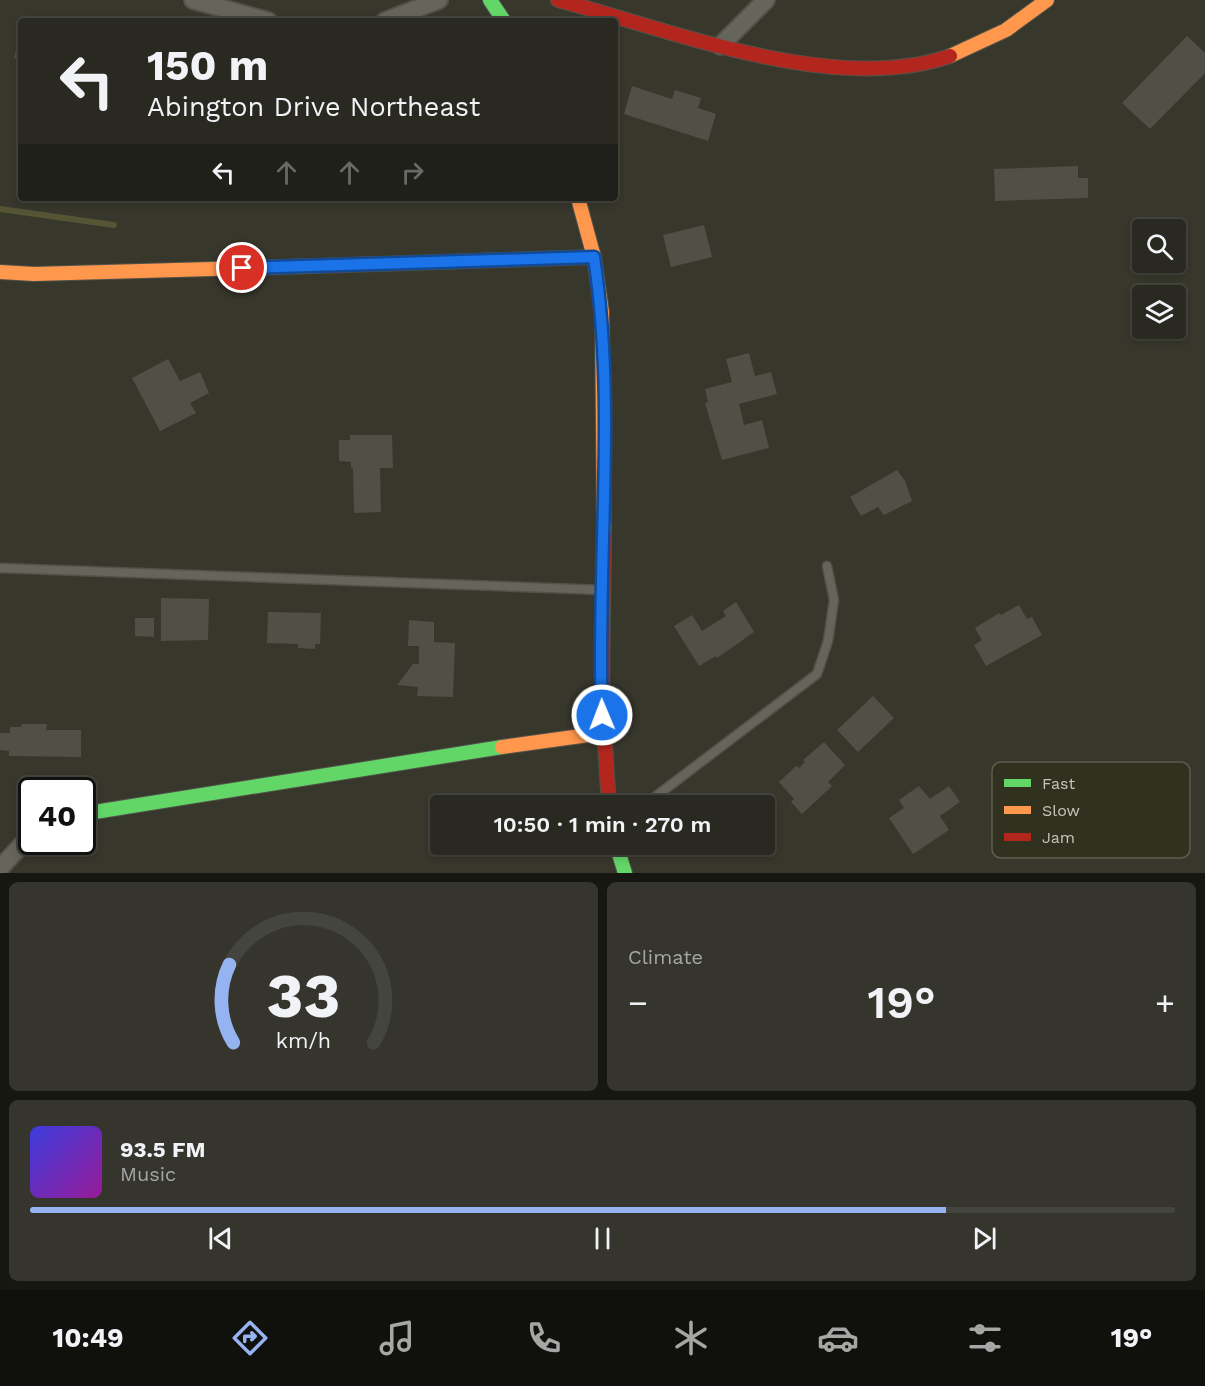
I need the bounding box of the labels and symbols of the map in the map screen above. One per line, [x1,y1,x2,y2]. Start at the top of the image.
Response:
pin [216,242,267,293]
position arrow [570,683,634,747]
legend [992,762,1190,858]
text: Fast [1042,774,1075,793]
speed limit sign: 40 [18,777,96,855]
text: Slow [1042,801,1080,820]
text: Jam [1042,828,1075,847]

